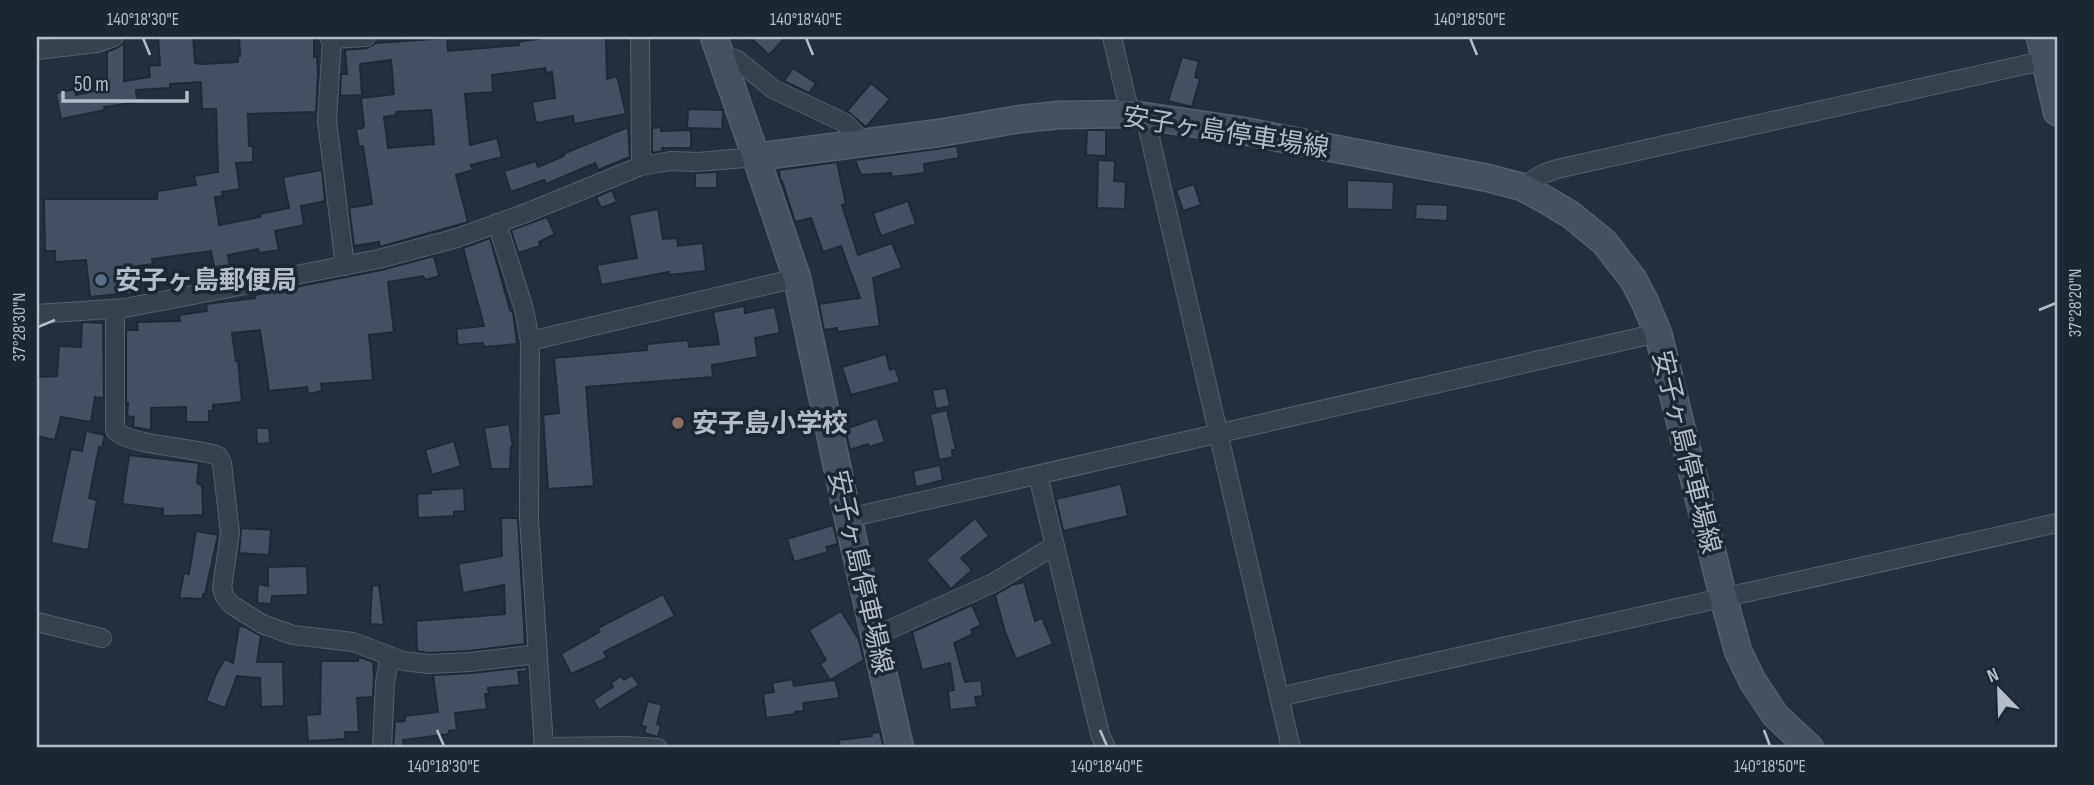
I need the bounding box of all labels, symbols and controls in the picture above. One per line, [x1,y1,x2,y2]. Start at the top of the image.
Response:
text: 140°18'30"E [107,9,179,30]
text: 140°18'40"E [770,9,842,30]
text: 140°18'50"E [1434,9,1506,30]
scale bar [63,60,187,104]
text: 50 m [74,72,109,97]
street label: 安子ヶ島停車場線 [1121,102,1331,165]
place label: 安子ヶ島郵便局 [115,266,297,297]
text: 37°28'20"N [2065,269,2086,337]
marker: 安子ヶ島郵便局 [93,272,109,288]
text: 37°28'30"N [9,293,30,361]
street label: 安子ヶ島停車場線 [1645,348,1726,557]
place label: 安子島小学校 [692,409,848,440]
marker: 安子島小学校 [670,415,686,431]
street label: 安子ヶ島停車場線 [821,468,898,677]
north arrow [1965,656,2035,726]
text: N [1984,663,2002,688]
text: 140°18'30"E [408,756,480,777]
text: 140°18'40"E [1071,756,1143,777]
text: 140°18'50"E [1734,756,1806,777]

